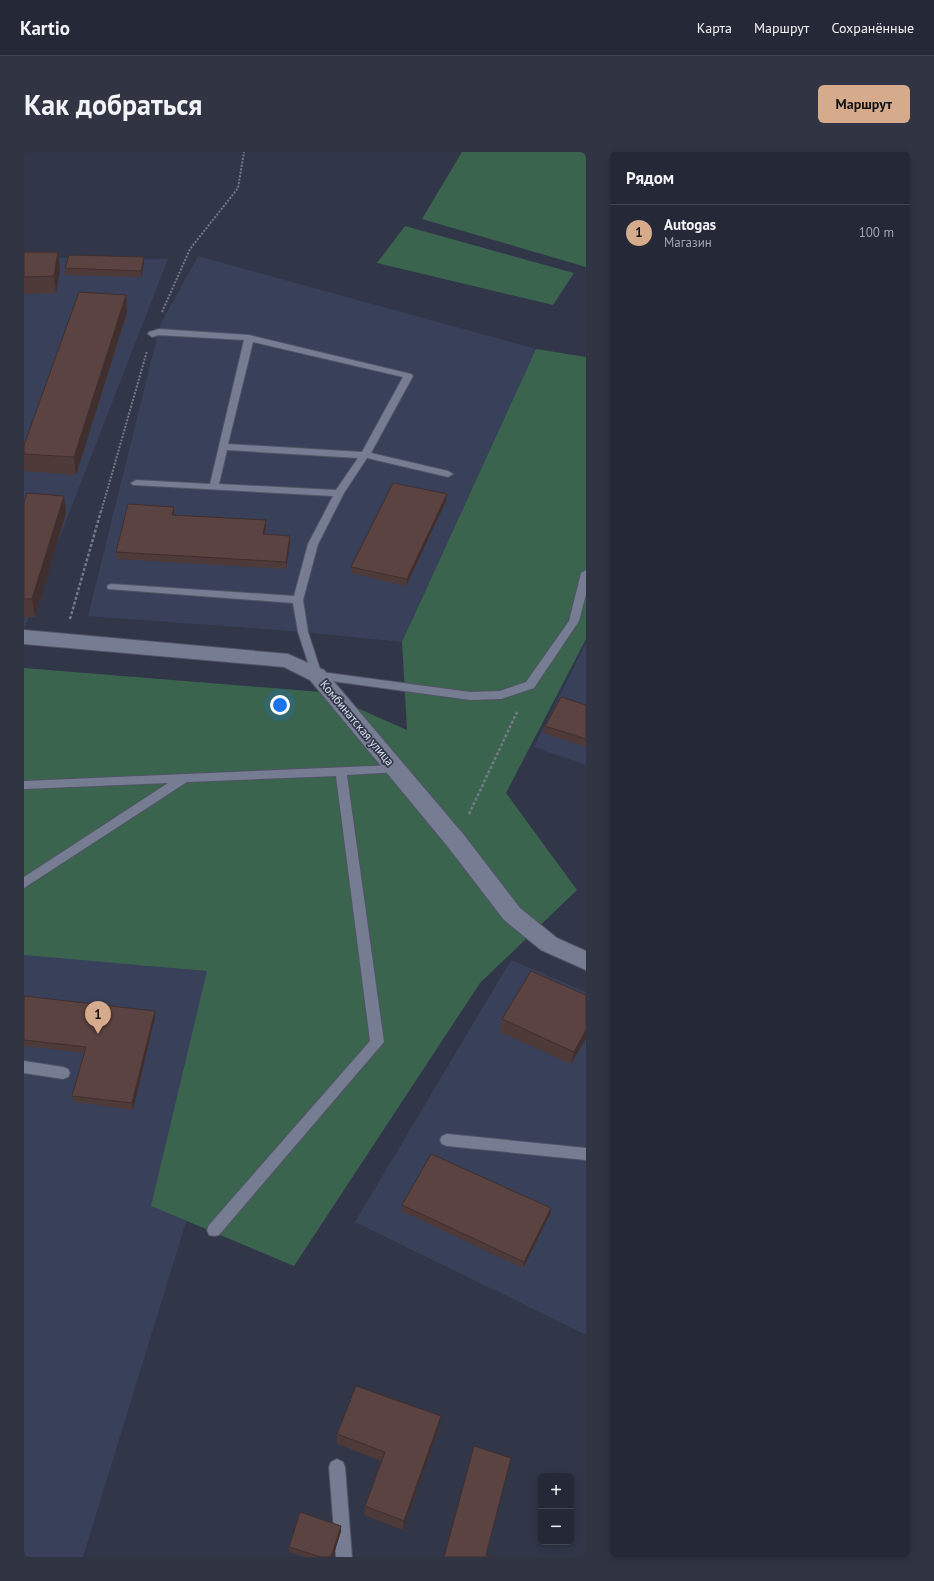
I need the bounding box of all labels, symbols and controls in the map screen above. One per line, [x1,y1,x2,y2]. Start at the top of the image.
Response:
text: Kartio [20,16,70,40]
text: Карта [697,19,732,37]
text: Маршрут [754,19,809,37]
text: Сохранённые [831,19,914,37]
button: Маршрут [818,85,910,123]
text: Как добраться [24,86,202,123]
text: Рядом [626,167,674,189]
text: Autogas [664,215,716,234]
text: 1 [635,224,643,241]
text: 100 m [859,224,894,241]
text: Магазин [664,234,712,251]
street label: Комбинатская улица [317,677,398,769]
your location [270,695,290,715]
pin: 1 [85,1001,111,1034]
map controls [538,1473,574,1545]
button: + [538,1473,574,1509]
button: − [538,1509,574,1545]

